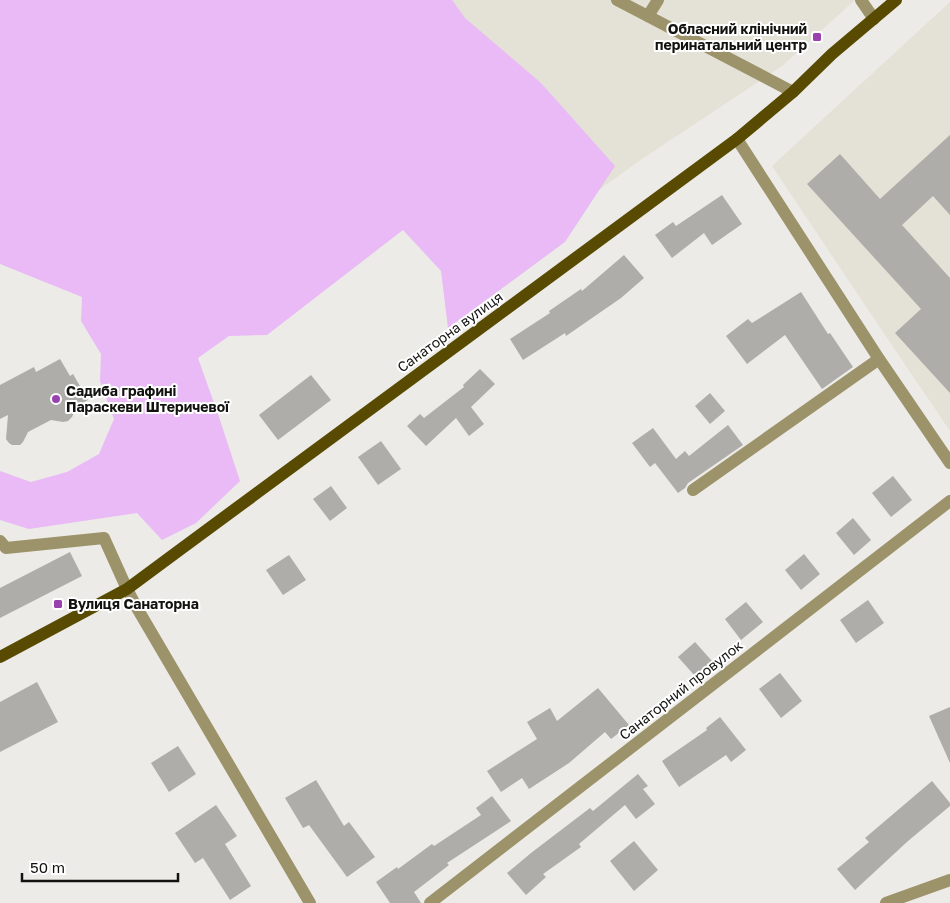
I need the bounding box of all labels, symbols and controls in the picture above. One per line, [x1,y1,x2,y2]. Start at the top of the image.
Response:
place label: Обласний клінічний перинатальний центр [655,20,807,53]
marker: Обласний клінічний перинатальний центр [811,31,823,43]
street label: Санаторна вулиця [394,288,506,376]
place label: Садиба графині Параскеви Штеричевої [66,382,230,415]
marker: Садиба графині Параскеви Штеричевої [50,393,62,405]
place label: Вулиця Санаторна [68,595,199,612]
marker: Вулиця Санаторна [52,598,64,610]
street label: Санаторний провулок [616,636,746,743]
scale bar [22,850,179,882]
text: 50 m [30,858,65,876]

